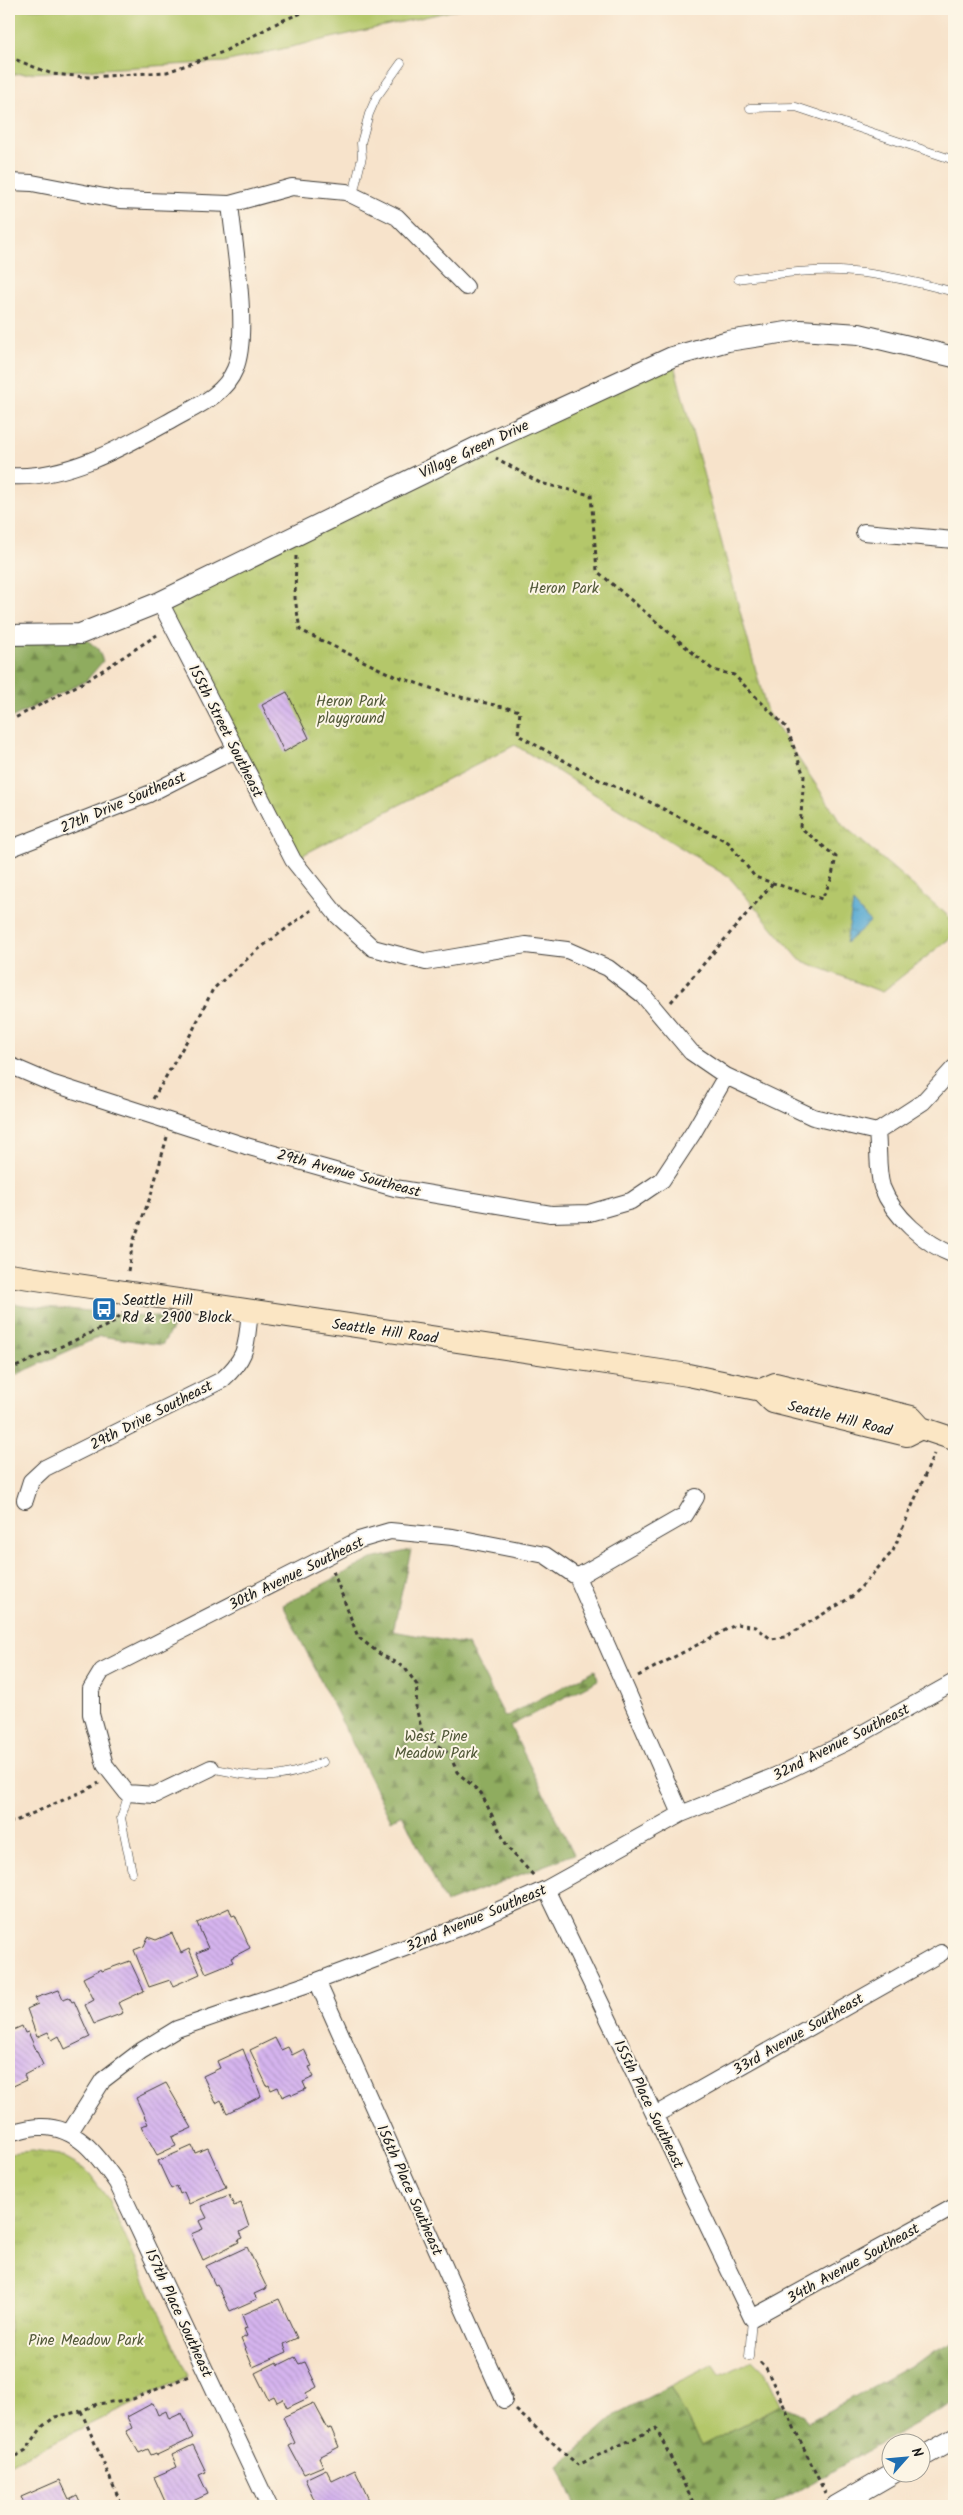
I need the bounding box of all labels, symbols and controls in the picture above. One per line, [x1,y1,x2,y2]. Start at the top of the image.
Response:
street label: Village Green Drive [416,414,534,486]
park label: Heron Park [529,577,600,601]
street label: 155th Street Southeast [181,661,269,802]
park label: Heron Park playground [316,690,387,731]
street label: 27th Drive Southeast [57,766,190,840]
street label: 29th Avenue Southeast [274,1143,423,1205]
place label: Seattle Hill Rd & 2900 Block [122,1289,233,1330]
bus stop icon: Seattle Hill Rd & 2900 Block [91,1296,117,1322]
street label: Seattle Hill Road [330,1313,440,1351]
street label: 29th Drive Southeast [86,1374,217,1457]
street label: Seattle Hill Road [785,1394,895,1444]
street label: 30th Avenue Southeast [225,1531,368,1617]
street label: 32nd Avenue Southeast [769,1698,914,1788]
park label: West Pine Meadow Park [394,1725,479,1766]
street label: 32nd Avenue Southeast [402,1878,551,1959]
street label: 33rd Avenue Southeast [729,1987,869,2082]
street label: 155th Place Southeast [606,2036,690,2173]
street label: 156th Place Southeast [369,2121,449,2260]
street label: 34th Avenue Southeast [783,2217,924,2310]
street label: 157th Place Southeast [138,2245,219,2382]
park label: Pine Meadow Park [28,2329,145,2353]
north arrow [880,2432,930,2482]
text: N [905,2444,929,2462]

